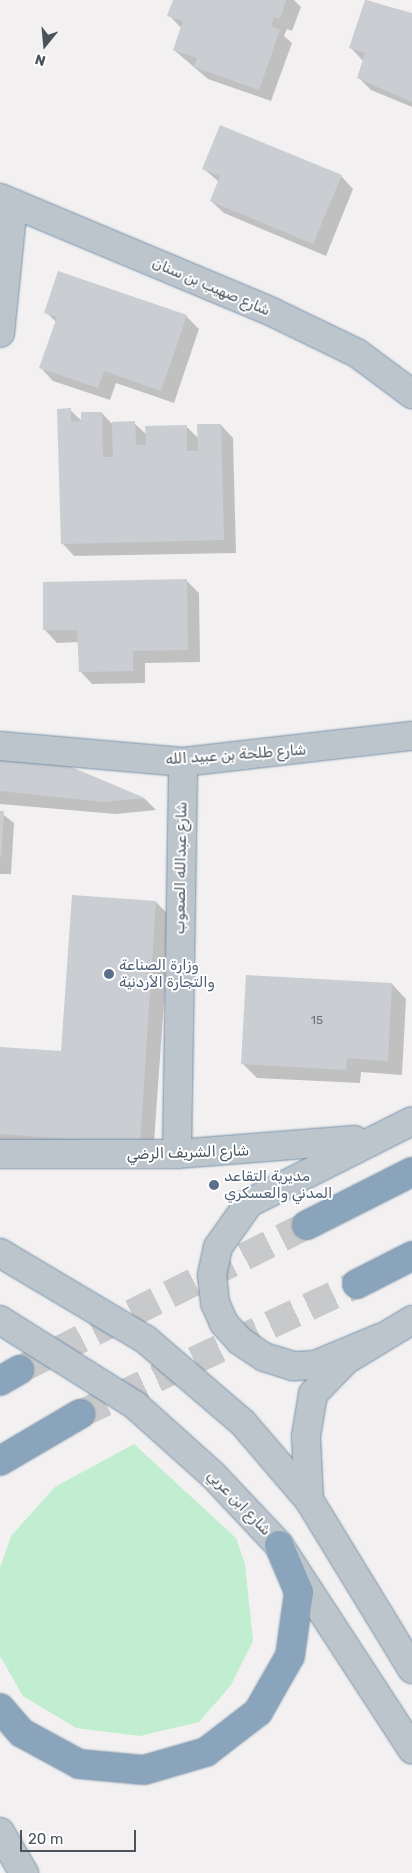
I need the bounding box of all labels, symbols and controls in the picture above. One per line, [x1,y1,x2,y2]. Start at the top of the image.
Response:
north arrow [20,20,70,70]
text: N [33,50,48,69]
street label: شارع صهيب بن سنان [149,254,273,320]
street label: شارع طلحة بن عبيد الله [165,741,307,769]
street label: شارع عبدالله الصعوب [171,802,191,934]
place label: وزارة الصناعة والتجارة الأردنية [119,956,215,991]
marker: وزارة الصناعة والتجارة الأردنية [103,968,115,980]
house number: 15 [311,1014,323,1028]
street label: شارع الشريف الرضي [126,1142,250,1164]
place label: مديرية التقاعد المدني والعسكري [224,1167,332,1202]
marker: مديرية التقاعد المدني والعسكري [208,1179,220,1191]
street label: شارع ابن عربي [203,1466,275,1540]
scale bar [22,1820,139,1852]
text: 20 m [28,1830,63,1848]

